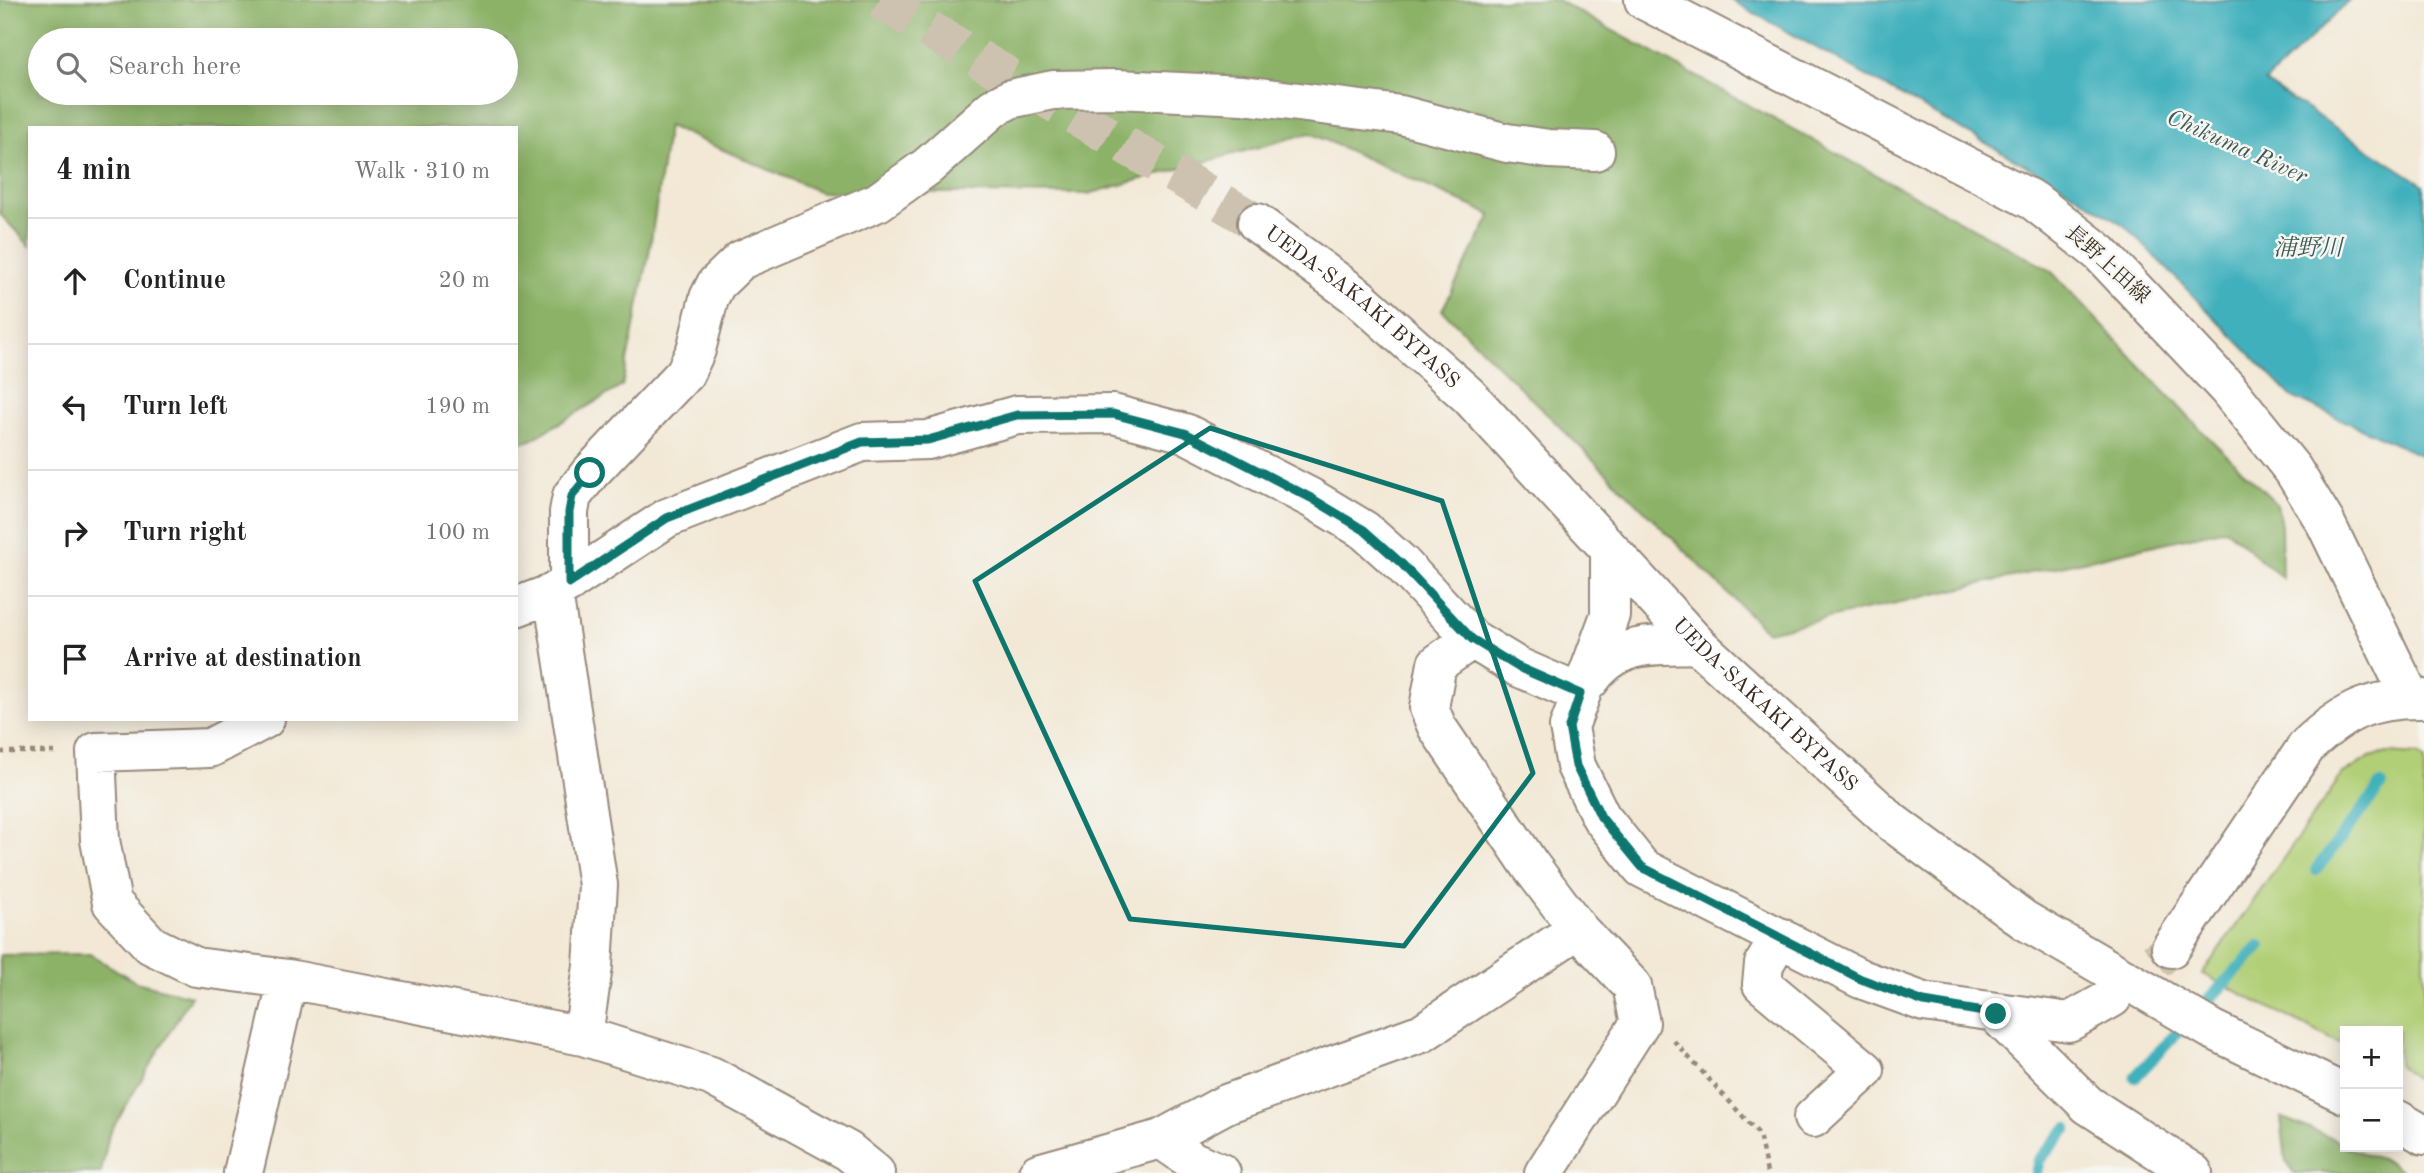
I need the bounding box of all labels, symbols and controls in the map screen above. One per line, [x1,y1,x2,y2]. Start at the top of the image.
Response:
search box [28,28,518,105]
icon: search [52,48,90,86]
text: Search here [108,54,241,80]
water label: Chikuma River [2163,106,2312,189]
text: 4 min [56,156,131,186]
text: Walk · 310 m [354,160,490,183]
street label: 長野上田線 [2061,221,2154,308]
street label: UEDA-SAKAKI BYPASS [1261,222,1463,393]
water label: 浦野川 [2274,235,2346,260]
icon: ahead [56,262,94,300]
text: Continue [123,268,226,294]
text: 20 m [439,269,490,292]
icon: left [56,388,94,426]
text: Turn left [123,394,228,420]
text: 190 m [425,395,490,418]
route start [574,457,605,488]
icon: right [56,514,94,552]
text: Turn right [123,520,246,546]
text: 100 m [425,521,490,544]
street label: UEDA-SAKAKI BYPASS [1668,614,1862,796]
icon: arrive [56,640,94,678]
text: Arrive at destination [123,646,362,672]
route end [1980,998,2011,1029]
map controls [2340,1026,2403,1152]
button: + [2340,1026,2403,1089]
button: − [2340,1089,2403,1152]

